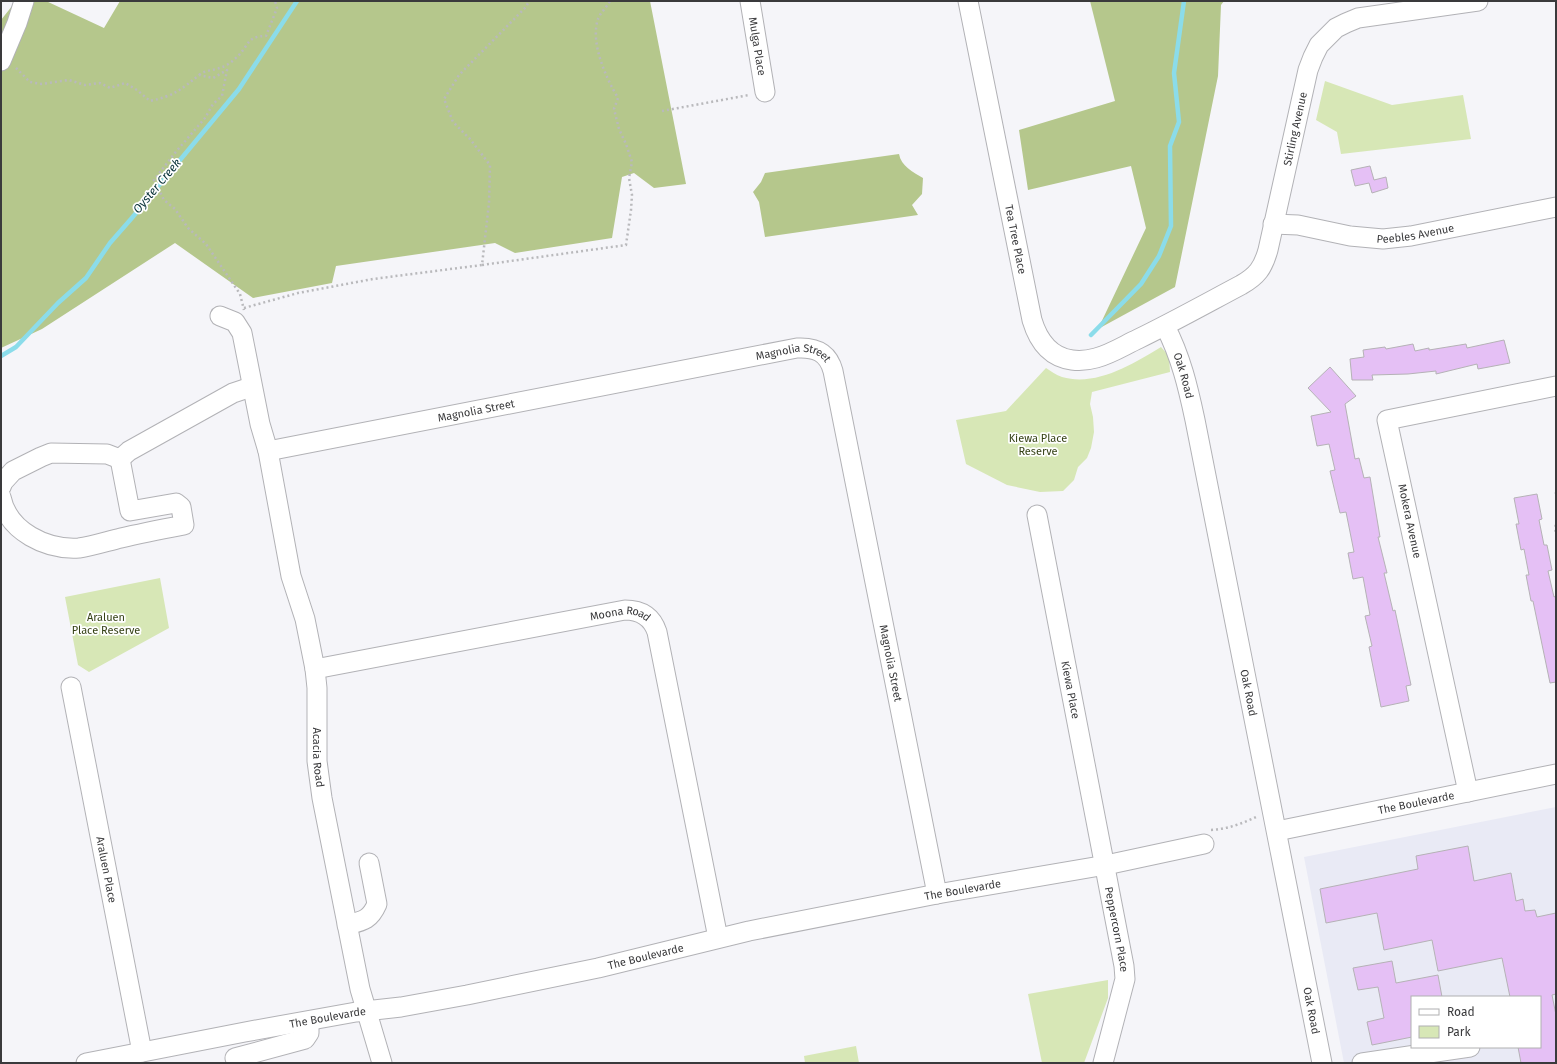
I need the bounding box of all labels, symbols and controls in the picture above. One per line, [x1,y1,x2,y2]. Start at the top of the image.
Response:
street label: Mulga Place [746,16,768,77]
street label: Stirling Avenue [1281,91,1310,167]
water label: Oyster Creek [130,155,184,216]
street label: Tea Tree Place [1002,203,1029,275]
street label: Peebles Avenue [1376,222,1455,246]
street label: Magnolia Street [755,342,834,365]
street label: Oak Road [1170,351,1196,400]
street label: Magnolia Street [437,397,516,425]
park label: Kiewa Place Reserve [1009,432,1067,458]
street label: Mokera Avenue [1395,483,1424,560]
street label: Moona Road [589,604,653,624]
park label: Araluen Place Reserve [72,611,140,637]
street label: Magnolia Street [877,624,905,703]
street label: Kiewa Place [1058,660,1082,720]
street label: Oak Road [1237,668,1259,717]
street label: Acacia Road [310,727,326,788]
street label: The Boulevarde [1377,789,1455,817]
street label: Araluen Place [93,835,119,904]
street label: The Boulevarde [923,877,1002,903]
street label: Peppercorn Place [1102,886,1130,973]
street label: The Boulevarde [607,941,685,972]
street label: Oak Road [1300,986,1322,1035]
legend [1411,996,1541,1048]
street label: The Boulevarde [288,1005,367,1031]
text: Road [1447,1005,1475,1019]
text: Park [1447,1025,1471,1039]

